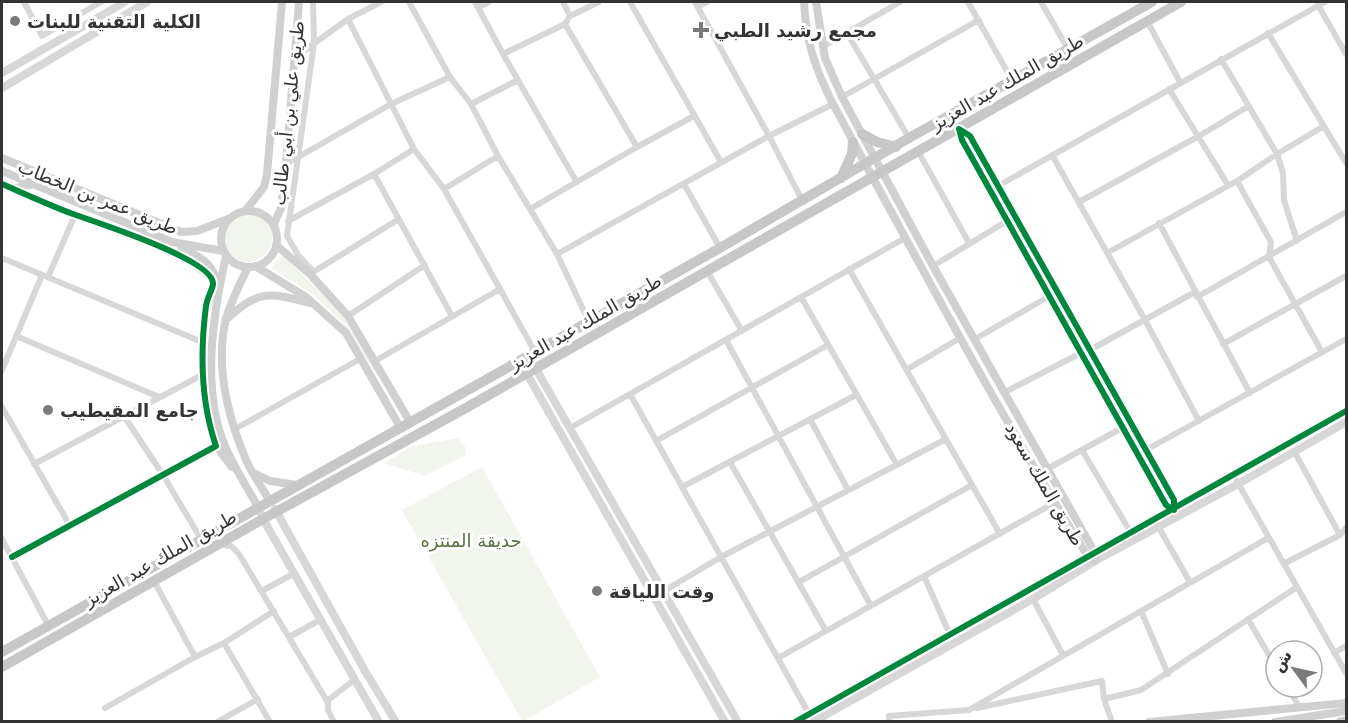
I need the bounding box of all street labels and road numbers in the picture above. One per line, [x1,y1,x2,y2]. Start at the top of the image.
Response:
street label: طريق علي بن أبي طالب [267,20,309,206]
street label: طريق الملك عبد العزيز [926,30,1088,136]
street label: طريق عمر بن الخطاب [15,155,181,240]
street label: طريق الملك عبد العزيز [504,270,666,376]
street label: طريق الملك سعود [1000,419,1089,550]
street label: طريق الملك عبد العزيز [79,506,241,612]

